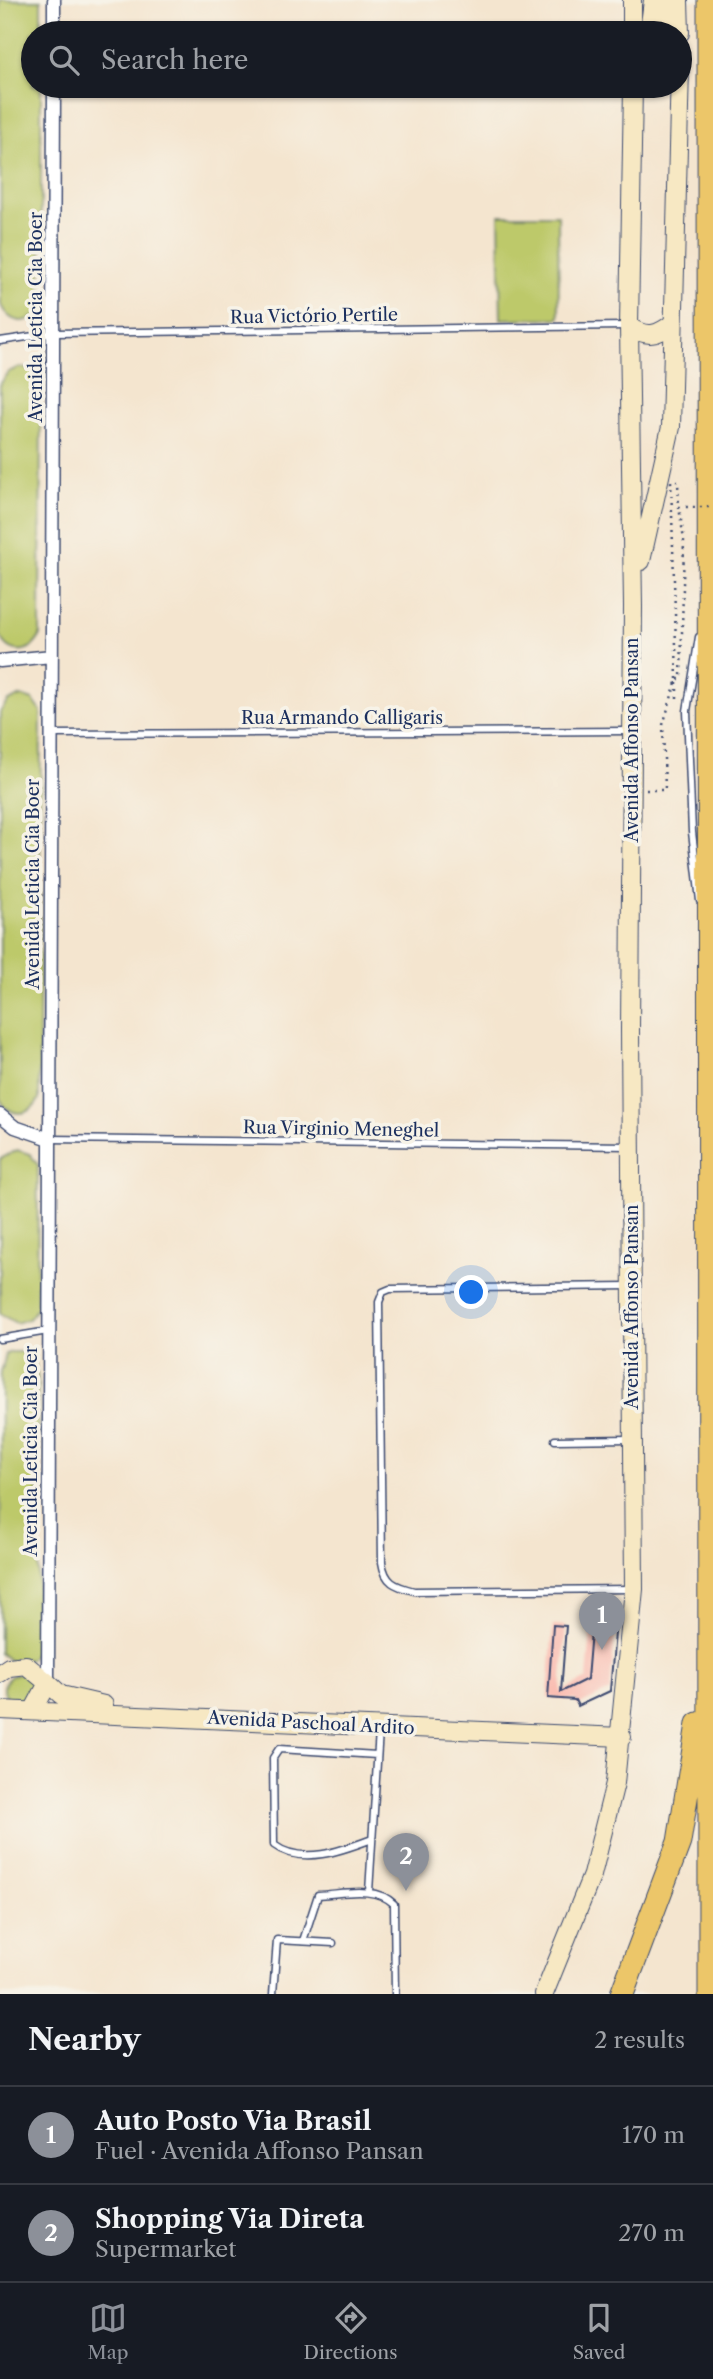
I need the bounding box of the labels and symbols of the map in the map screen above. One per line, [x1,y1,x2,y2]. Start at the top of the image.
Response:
street label: Avenida Leticia Cia Boer [25,211,47,423]
street label: Rua Victório Pertile [230,304,398,328]
street label: Avenida Affonso Pansan [621,637,643,844]
street label: Rua Armando Calligaris [241,707,443,729]
street label: Avenida Leticia Cia Boer [22,778,44,990]
street label: Rua Virginio Meneghel [243,1116,439,1142]
street label: Avenida Affonso Pansan [621,1204,643,1411]
your location [454,1275,488,1309]
street label: Avenida Leticia Cia Boer [20,1345,42,1557]
pin: 1 [579,1592,625,1650]
street label: Avenida Paschoal Ardito [206,1707,415,1739]
pin: 2 [383,1833,429,1891]

